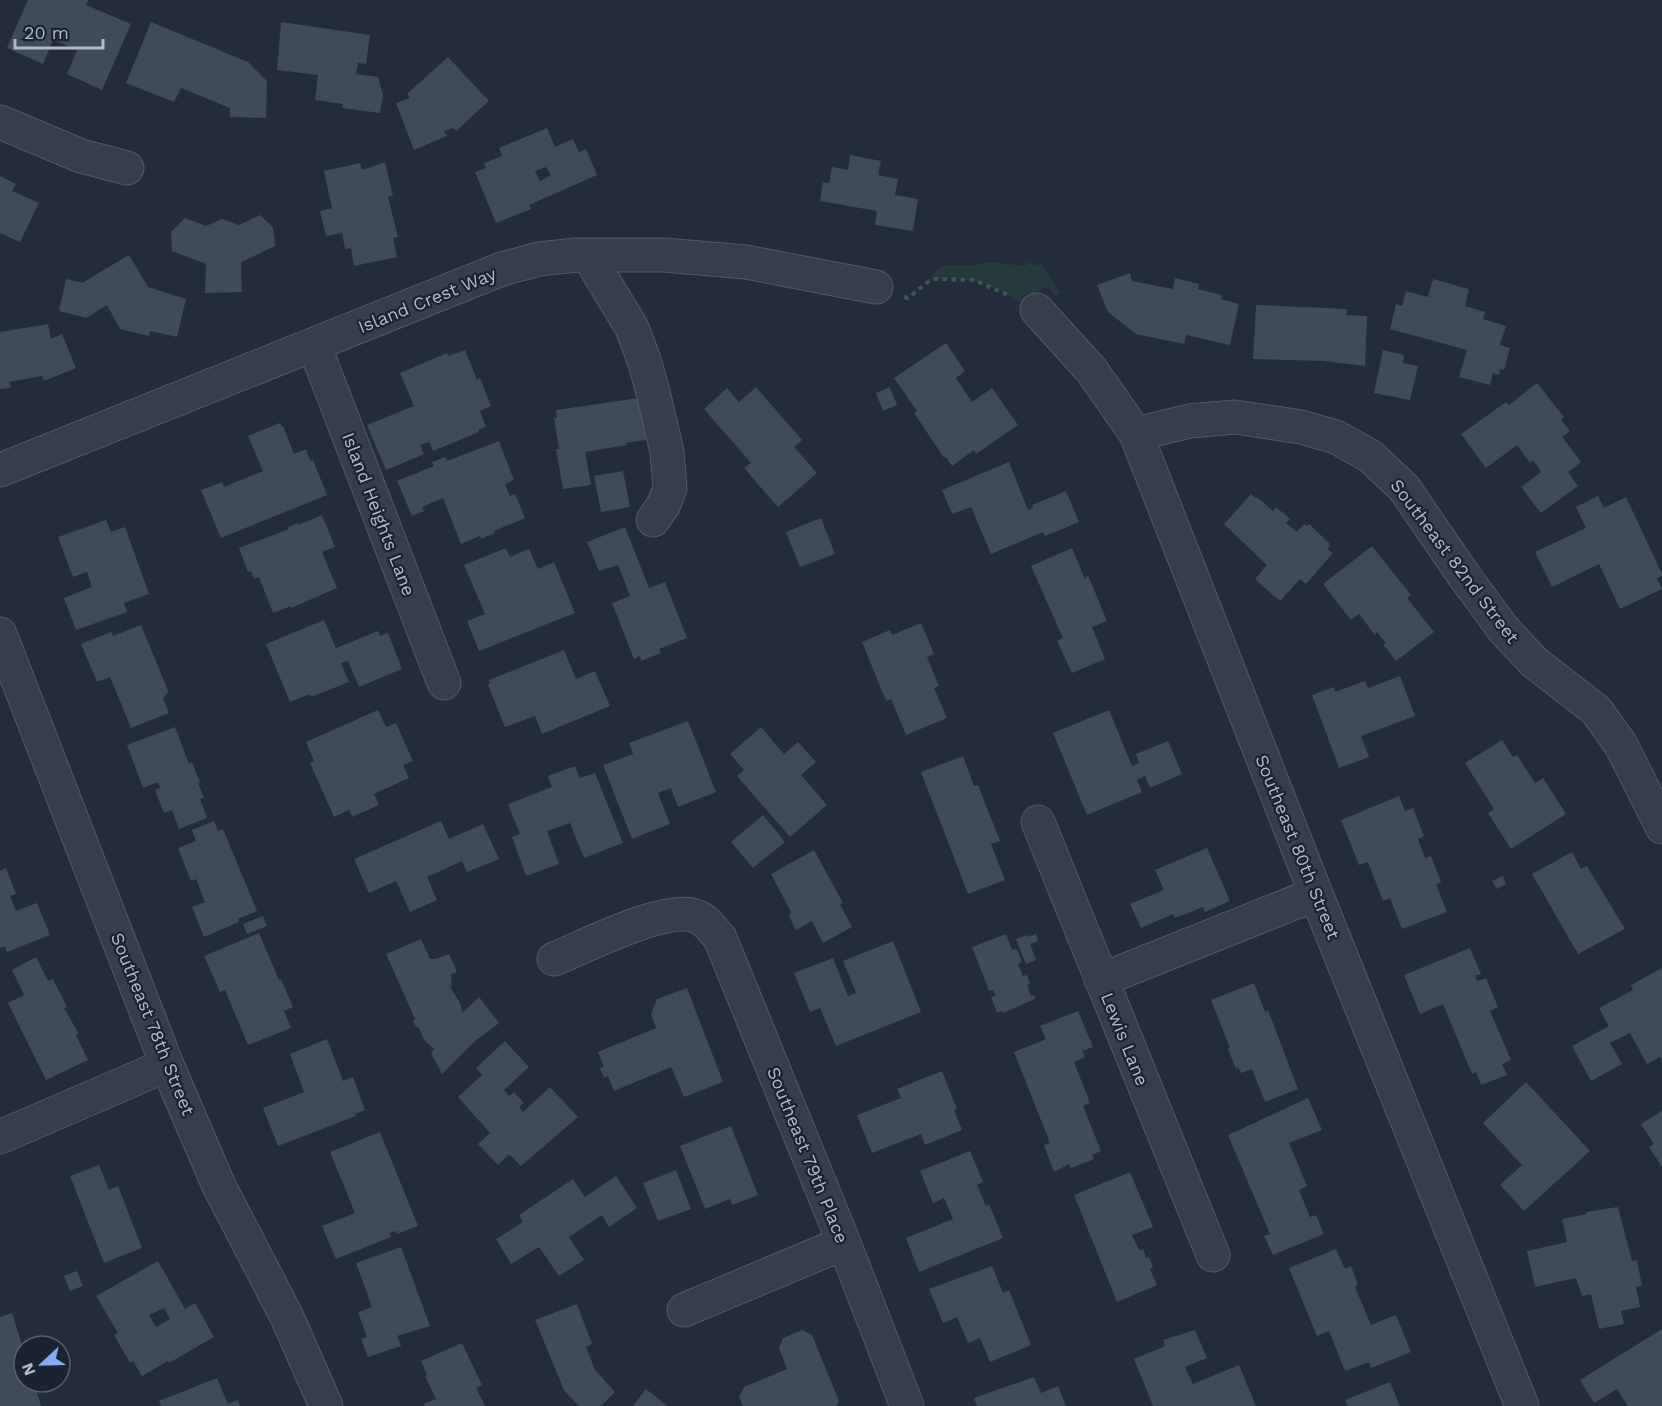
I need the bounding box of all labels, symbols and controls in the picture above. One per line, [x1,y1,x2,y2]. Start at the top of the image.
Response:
scale bar [15,12,104,50]
text: 20 m [24,22,69,43]
street label: Island Crest Way [355,262,500,337]
street label: Island Heights Lane [338,429,420,599]
street label: Southeast 82nd Street [1386,475,1524,648]
street label: Southeast 80th Street [1251,752,1345,943]
street label: Southeast 78th Street [107,930,199,1119]
street label: Lewis Lane [1097,989,1153,1089]
street label: Southeast 79th Place [763,1064,853,1246]
north arrow [12,1334,72,1394]
text: N [18,1360,40,1378]

